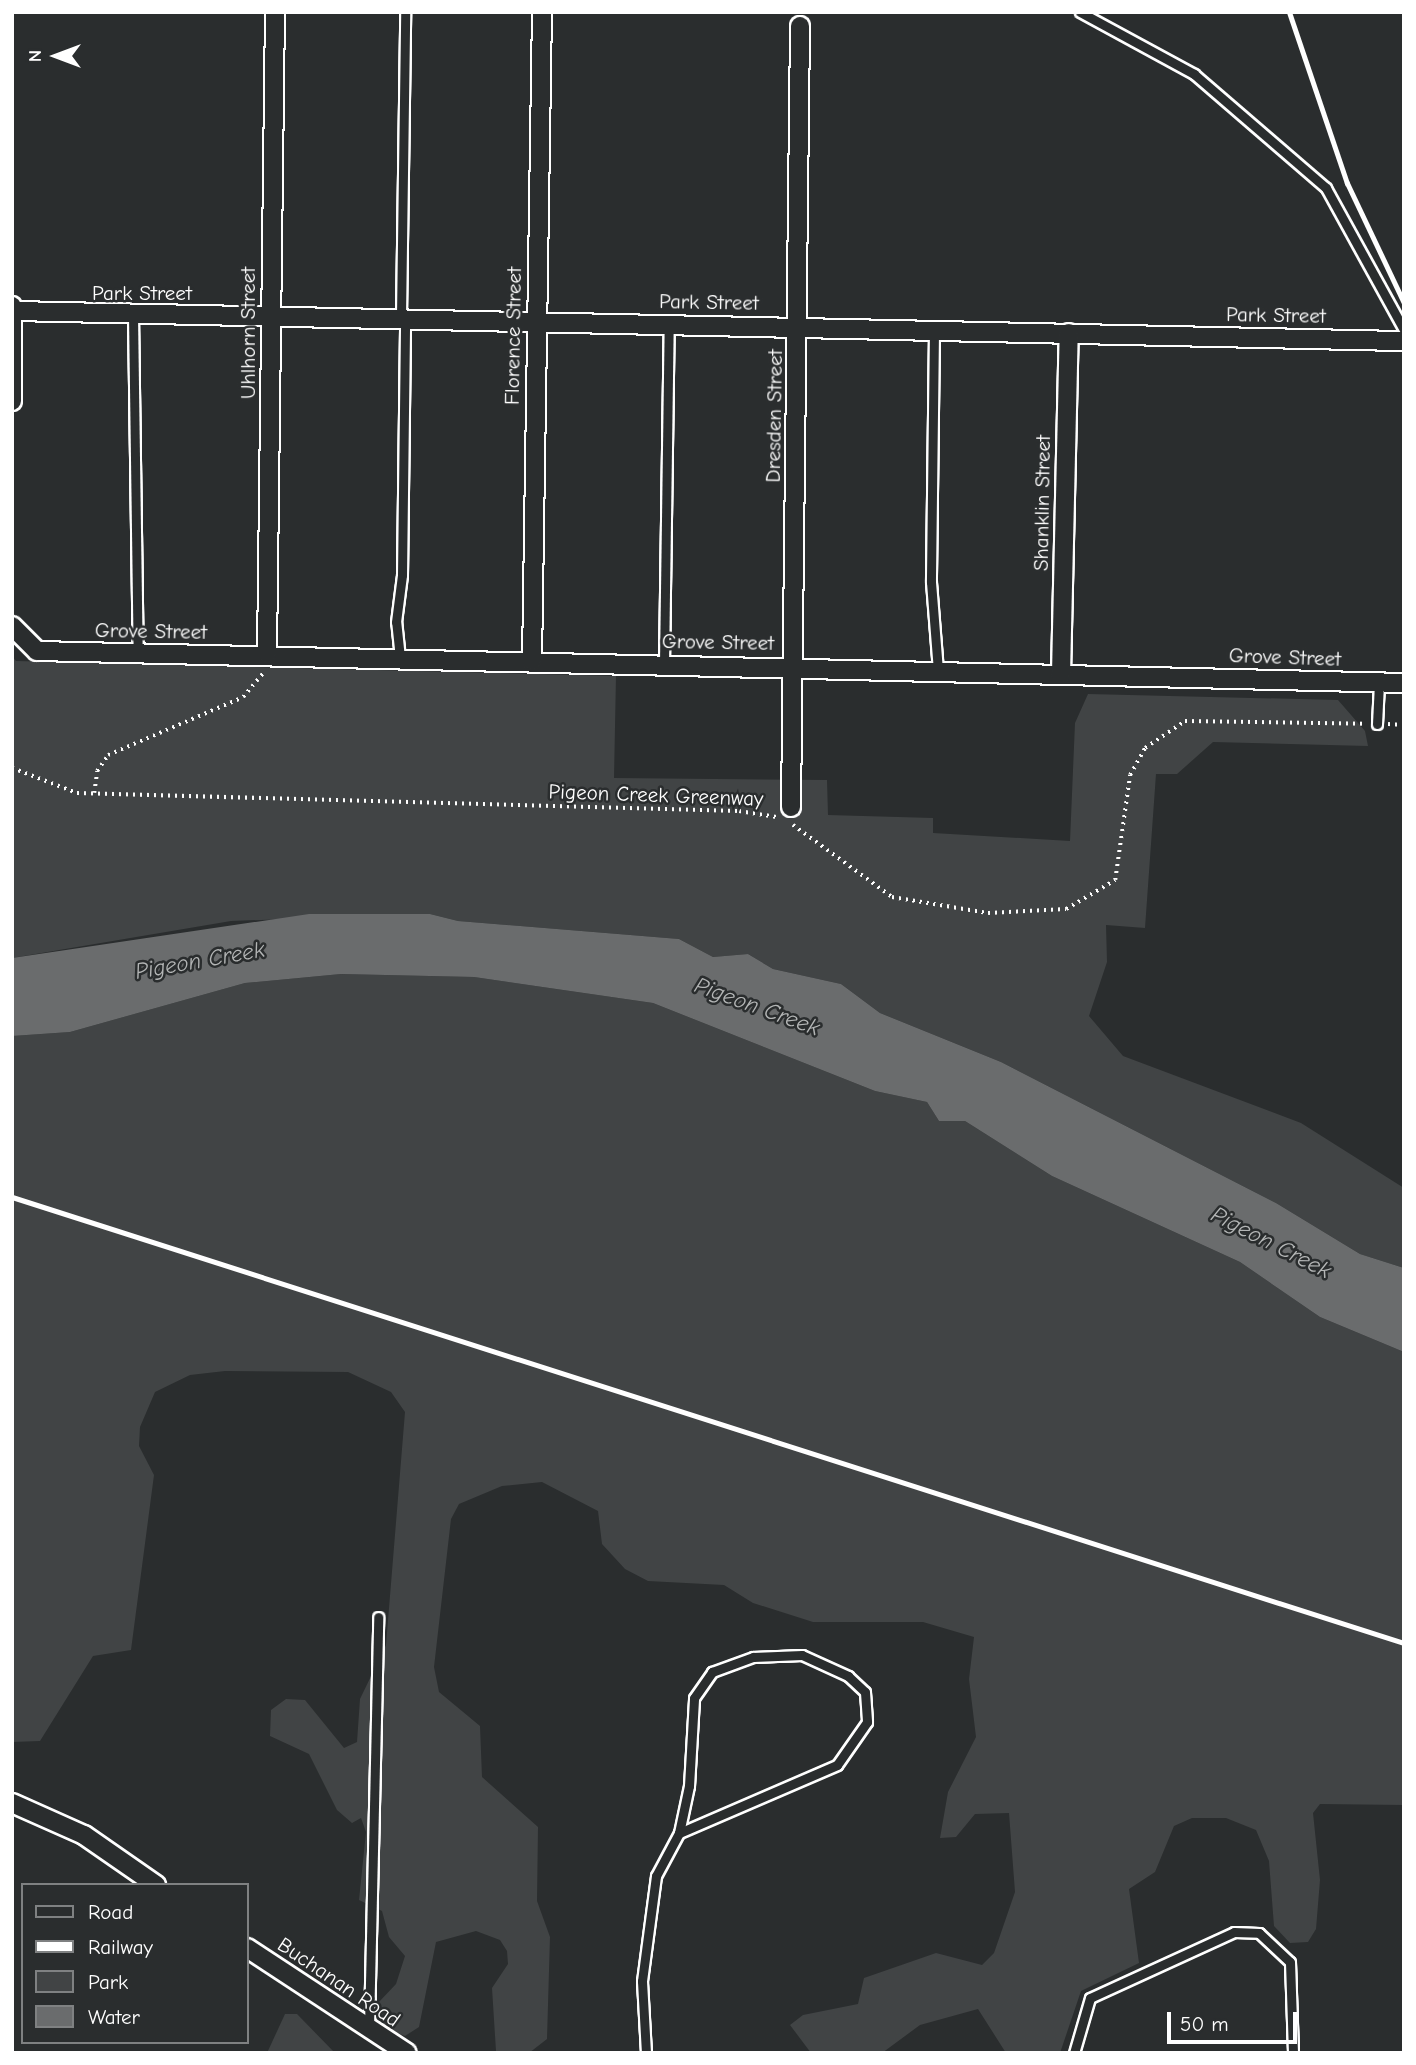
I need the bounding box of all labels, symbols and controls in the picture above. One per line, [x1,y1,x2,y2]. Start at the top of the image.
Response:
north arrow [21,21,91,91]
text: N [24,50,46,62]
street label: Uhlhorn Street [235,267,261,399]
street label: Florence Street [499,267,527,405]
street label: Park Street [92,280,192,306]
street label: Park Street [659,289,759,315]
street label: Park Street [1226,302,1326,328]
street label: Dresden Street [760,349,788,483]
street label: Shanklin Street [1028,435,1056,571]
street label: Grove Street [95,617,207,645]
street label: Grove Street [662,628,774,656]
street label: Grove Street [1228,642,1342,672]
street label: Pigeon Creek Greenway [548,779,764,811]
water label: Pigeon Creek [133,936,267,986]
water label: Pigeon Creek [691,972,823,1042]
water label: Pigeon Creek [1206,1201,1336,1285]
legend [21,1883,248,2044]
text: Road [88,1900,133,1924]
street label: Buchanan Road [273,1932,405,2032]
text: Railway [88,1935,153,1959]
text: Park [88,1970,128,1994]
scale bar [1171,1998,1300,2042]
text: Water [88,2005,140,2029]
text: 50 m [1180,2012,1229,2036]

